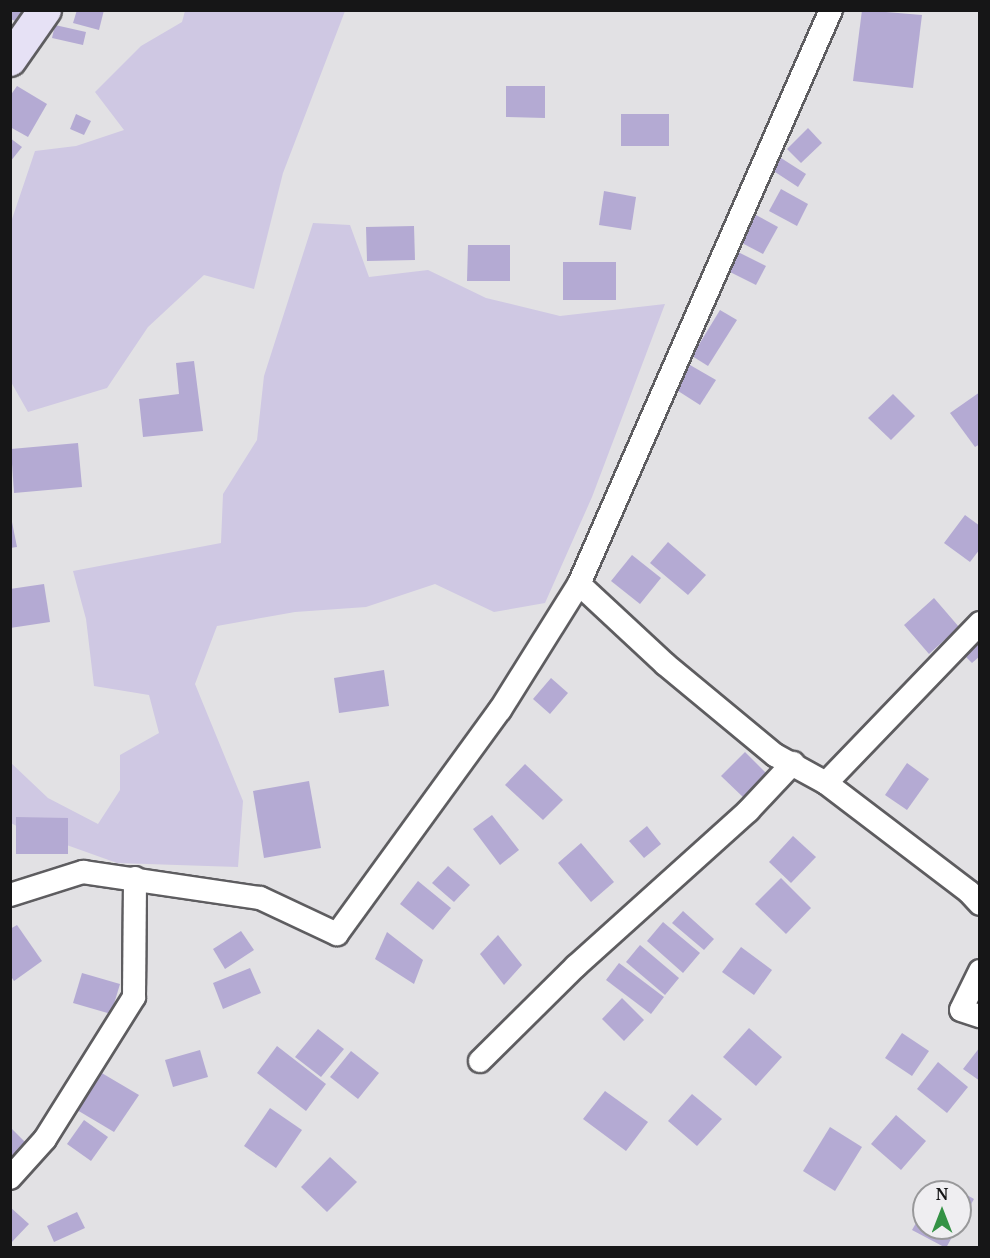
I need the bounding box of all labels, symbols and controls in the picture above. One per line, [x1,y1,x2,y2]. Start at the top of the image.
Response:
north arrow [912,1180,972,1240]
text: N [936,1183,948,1205]

